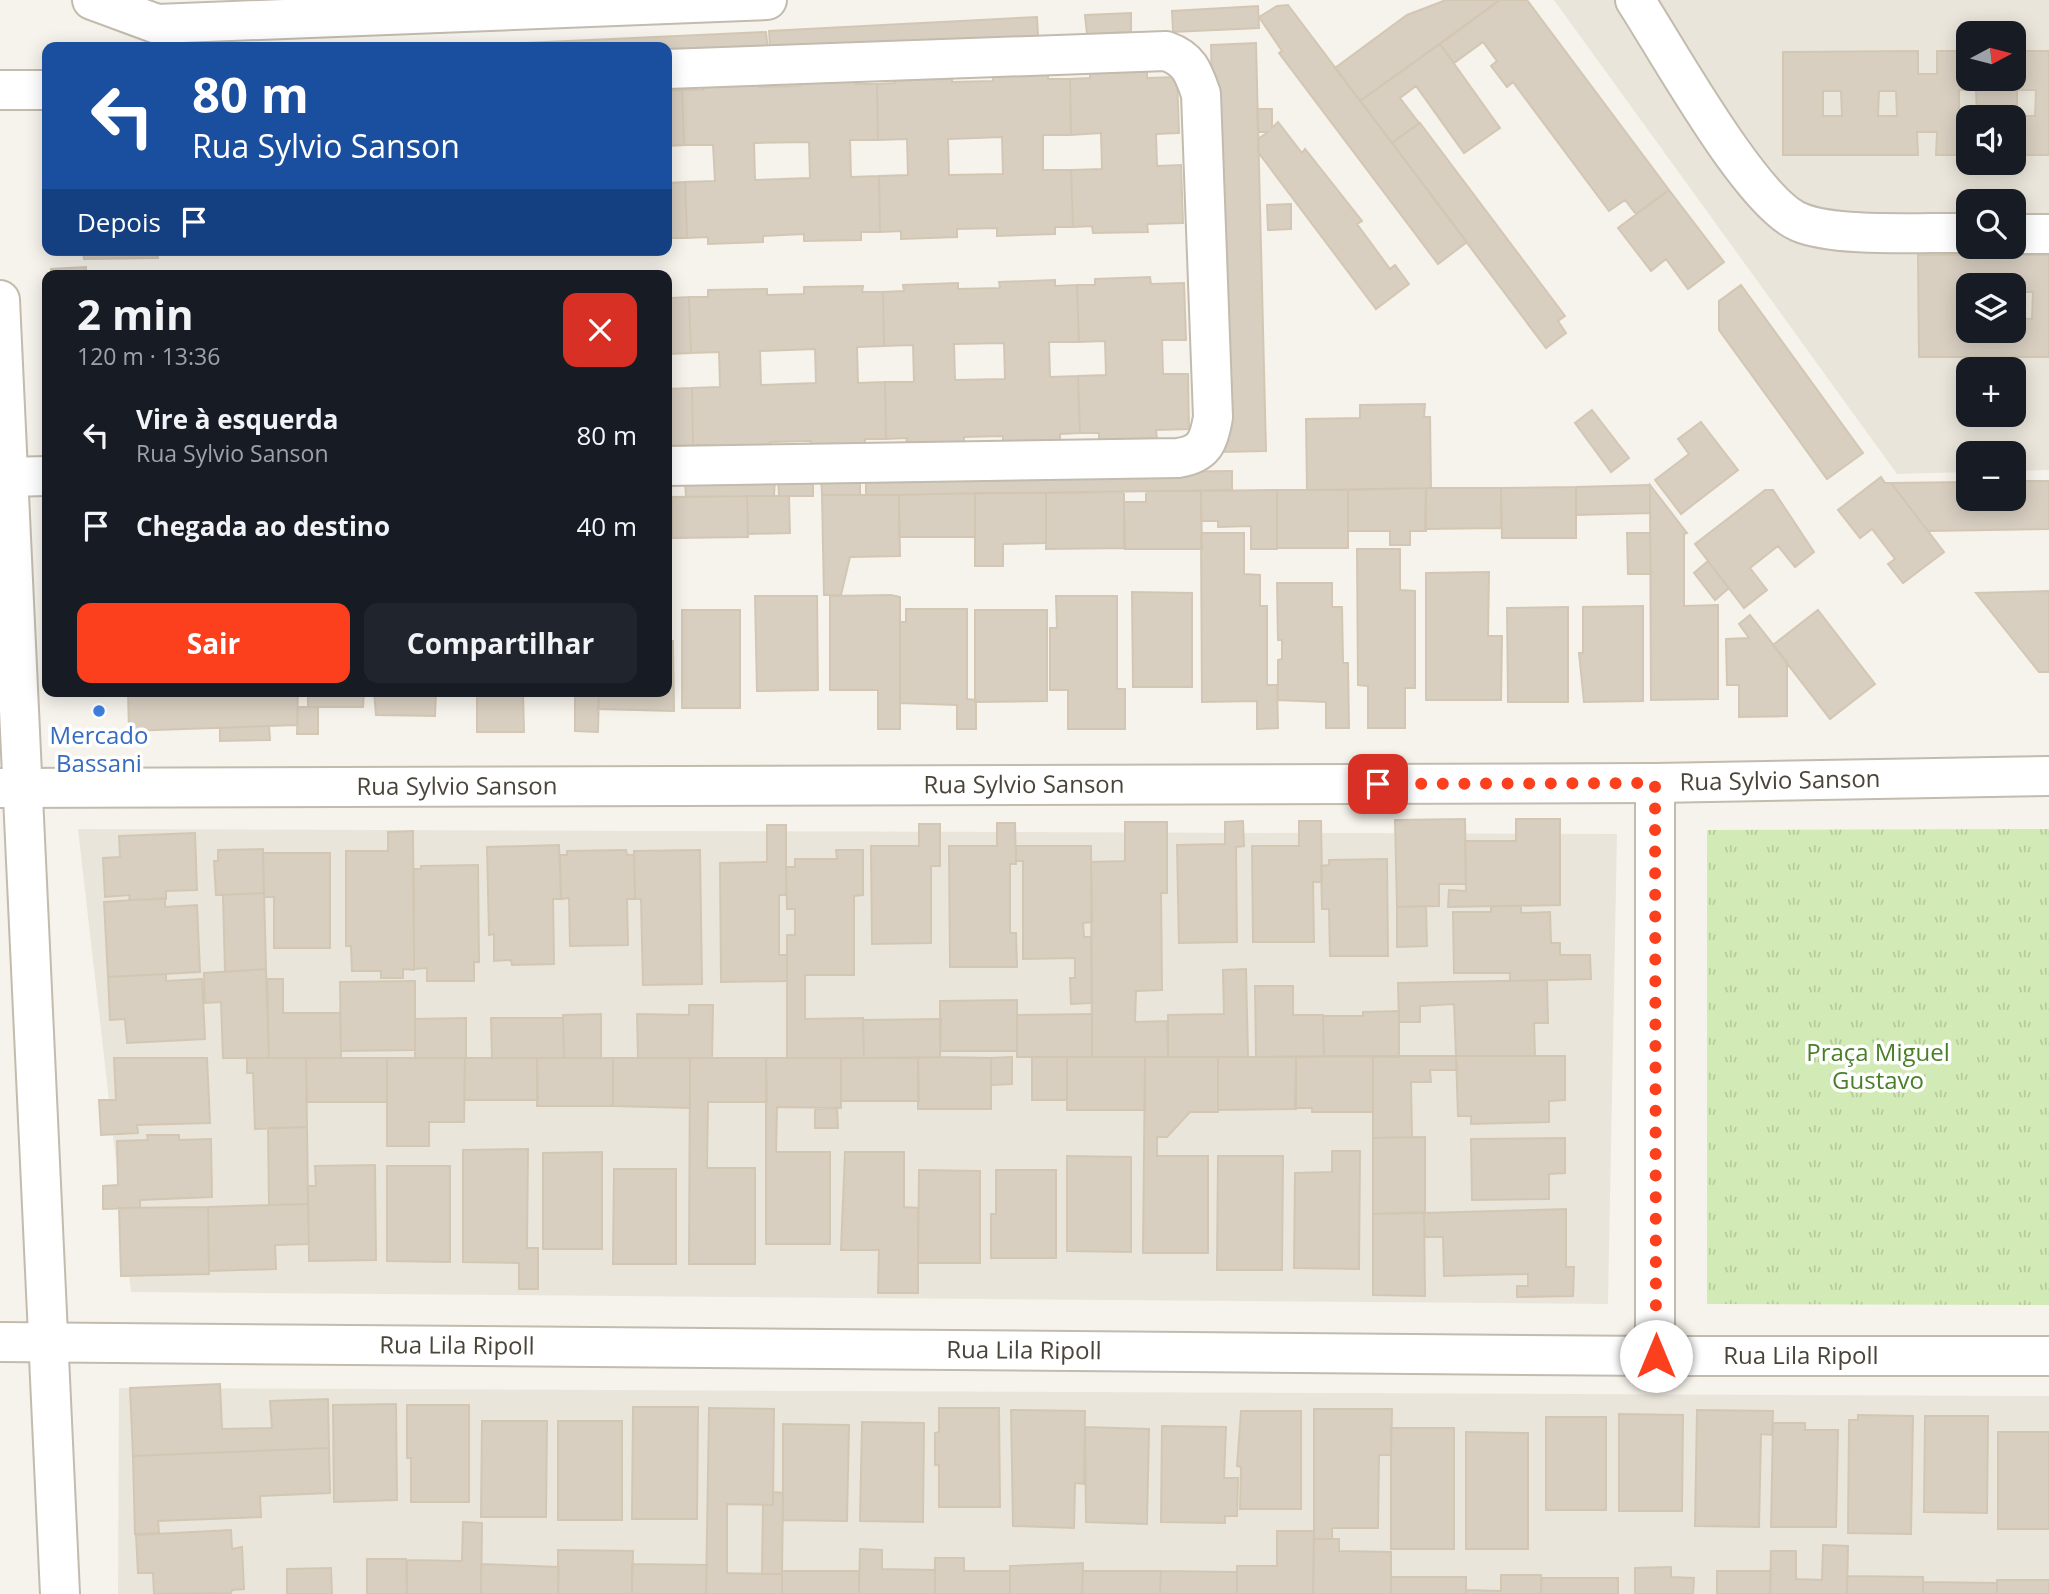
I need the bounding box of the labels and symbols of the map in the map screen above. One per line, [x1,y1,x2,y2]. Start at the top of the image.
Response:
north arrow [1956,21,2026,91]
marker: Mercado Bassani [91,703,107,719]
place label: Mercado Bassani [50,718,148,779]
pin [1348,754,1408,814]
street label: Rua Sylvio Sanson [1679,761,1881,798]
street label: Rua Sylvio Sanson [923,767,1125,800]
street label: Rua Sylvio Sanson [356,768,558,802]
park label: Praça Miguel Gustavo [1806,1035,1950,1096]
position arrow [1619,1319,1693,1393]
street label: Rua Lila Ripoll [379,1327,535,1362]
street label: Rua Lila Ripoll [946,1332,1102,1366]
street label: Rua Lila Ripoll [1723,1338,1879,1371]

